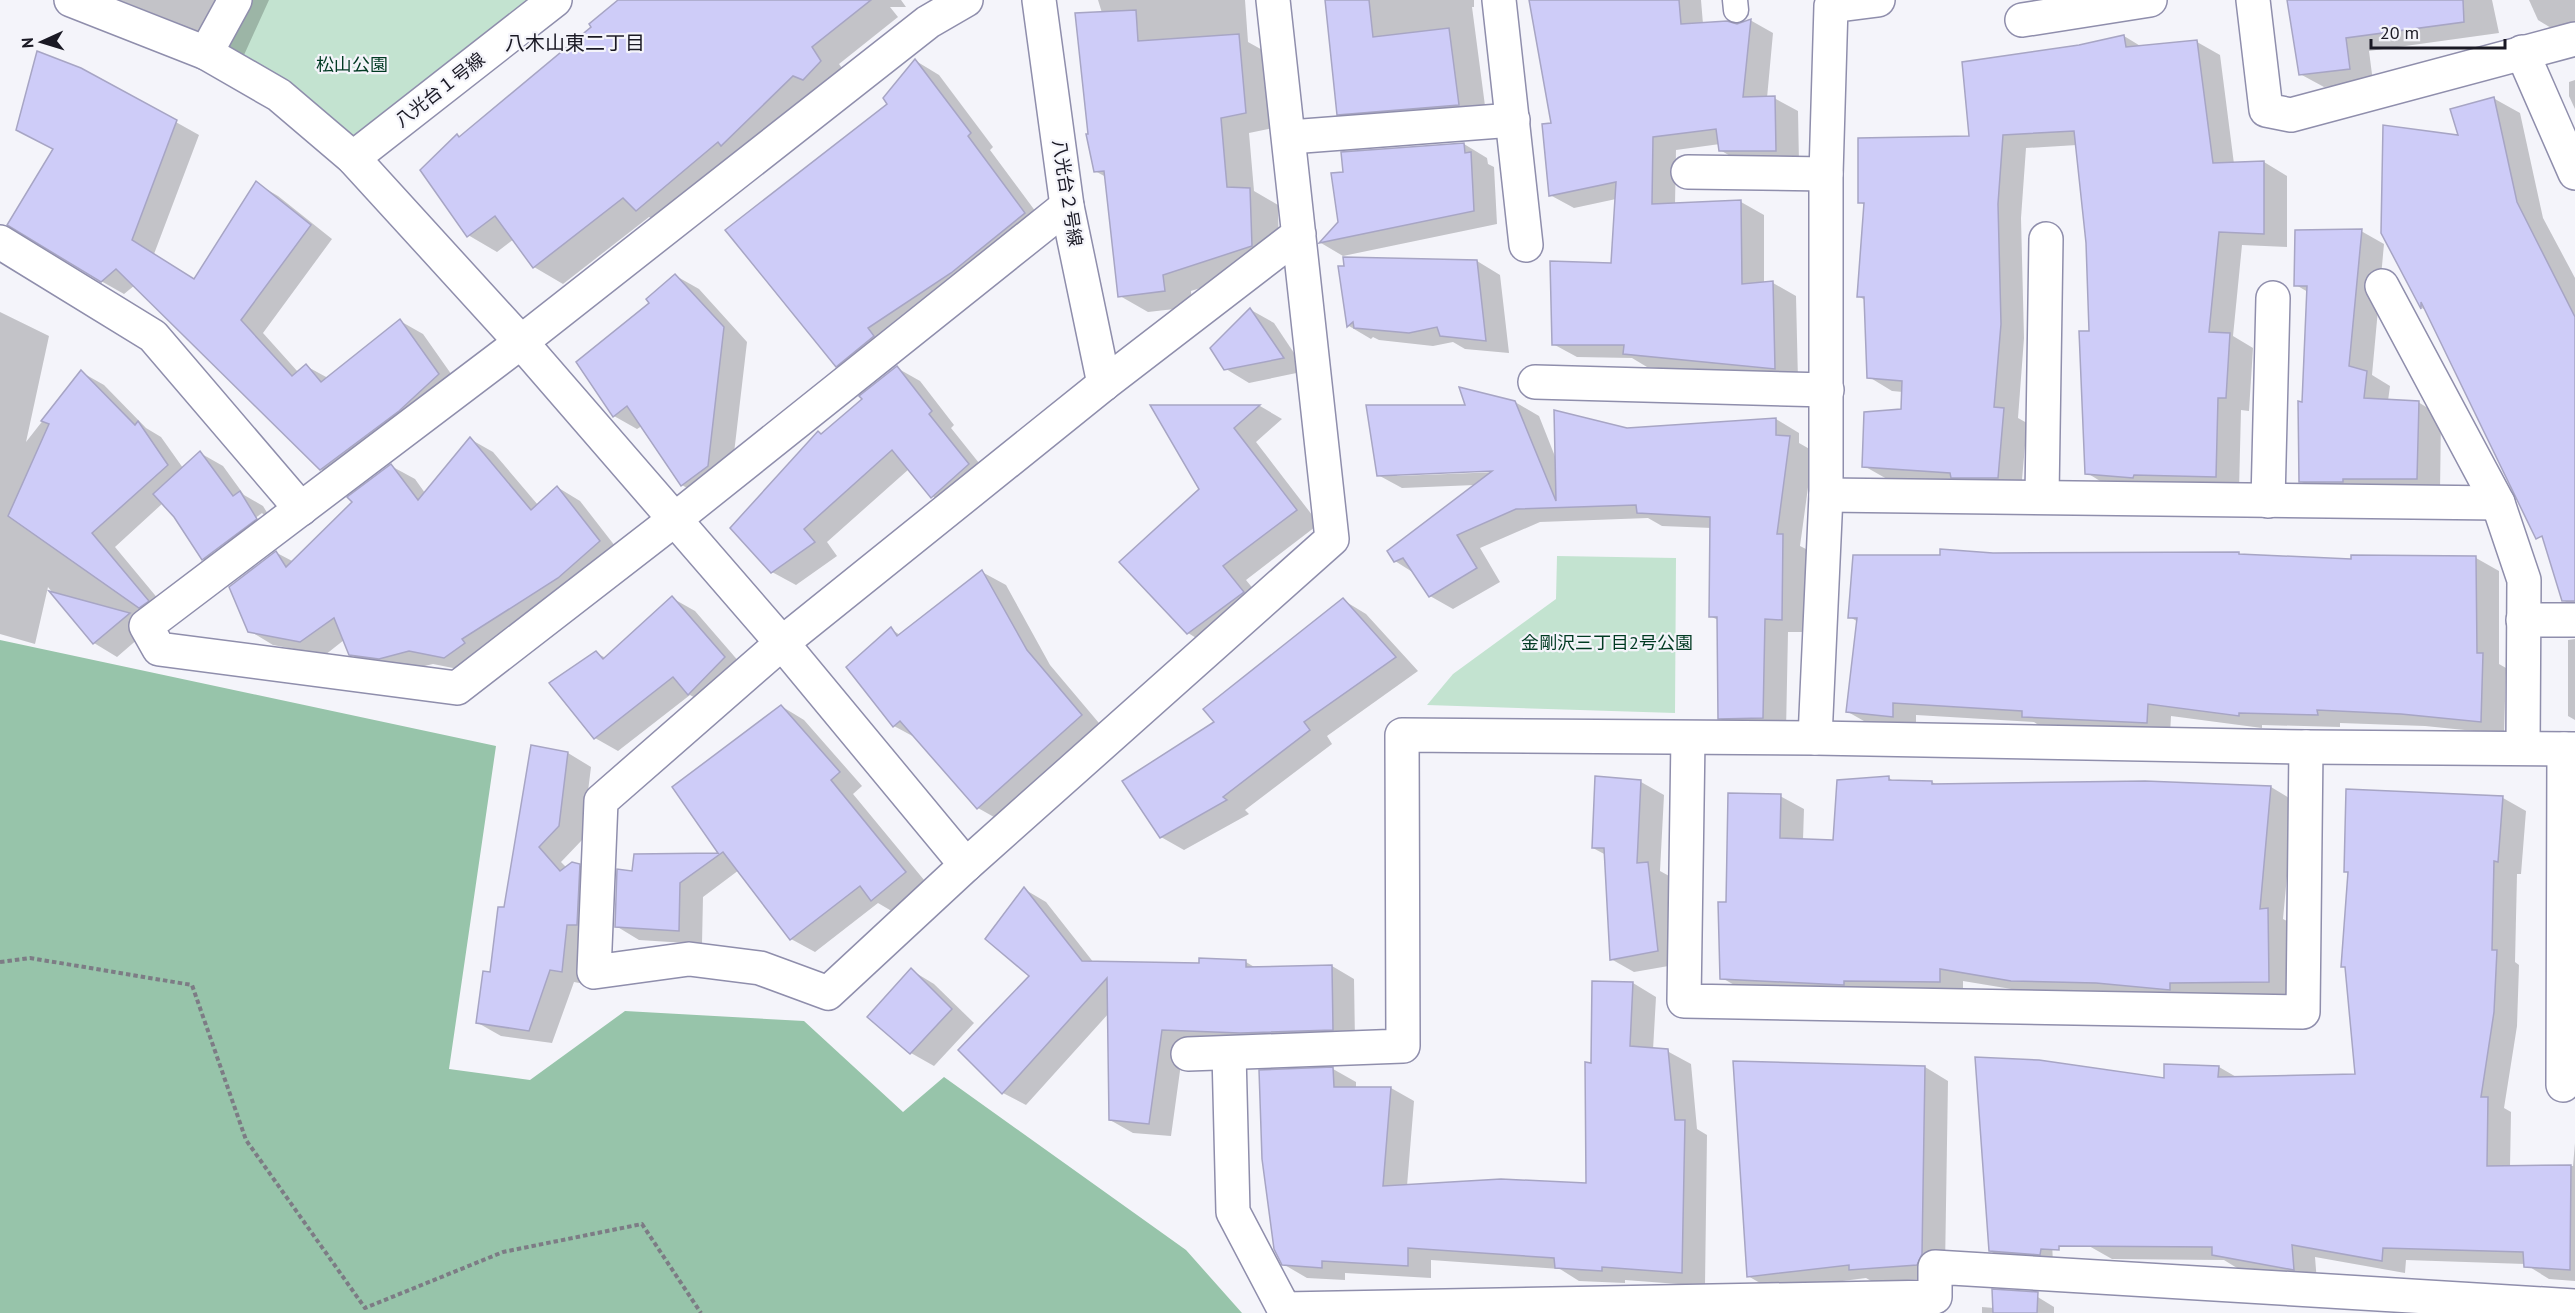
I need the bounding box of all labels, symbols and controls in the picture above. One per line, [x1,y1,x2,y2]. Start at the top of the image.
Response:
north arrow [12,12,72,72]
scale bar [2371,12,2504,50]
text: 20 m [2380,21,2419,44]
district label: 八木山東二丁目 [505,30,645,56]
text: N [17,37,37,49]
street label: 八光台１号線 [390,47,489,132]
park label: 松山公園 [316,53,388,76]
street label: 八光台２号線 [1048,138,1087,248]
park label: 金剛沢三丁目2号公園 [1521,631,1693,654]

